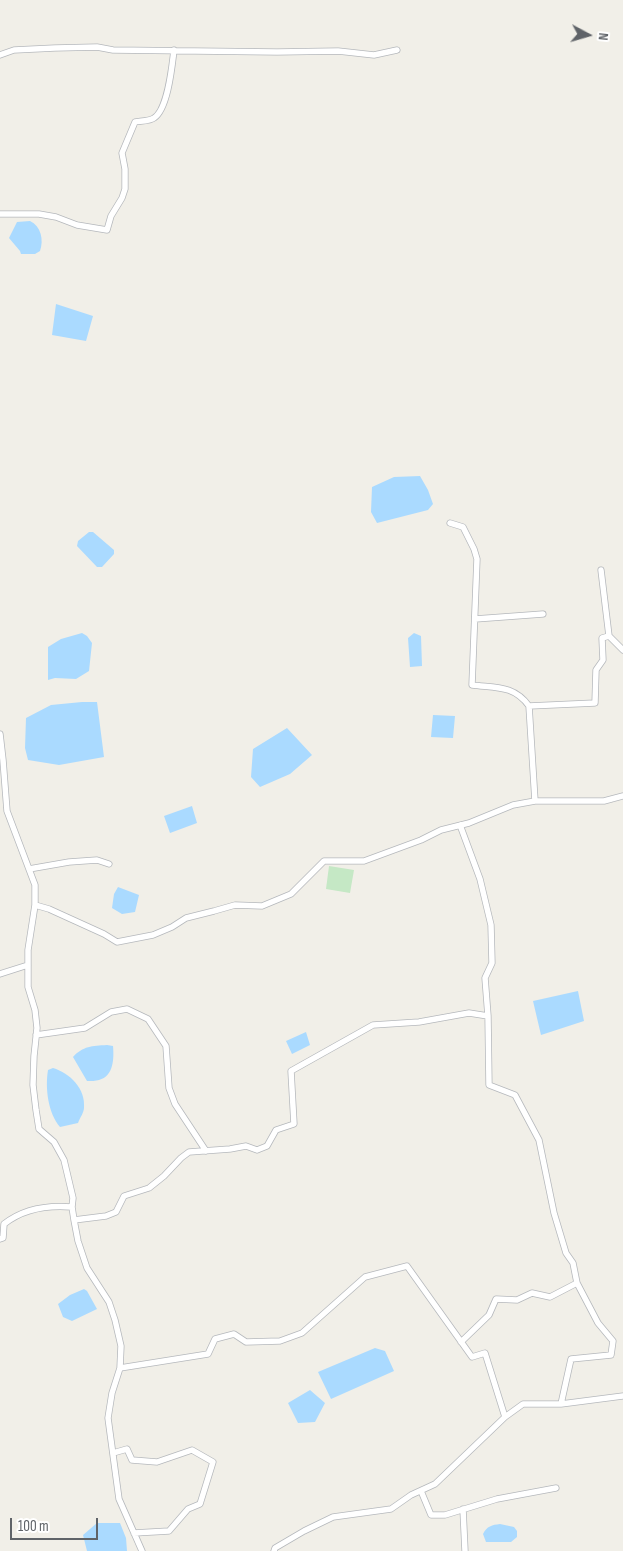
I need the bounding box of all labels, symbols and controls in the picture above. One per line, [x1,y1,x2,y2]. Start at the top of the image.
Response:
north arrow [563,10,613,60]
text: N [595,32,612,41]
scale bar [12,1508,100,1540]
text: 100 m [18,1517,49,1536]

